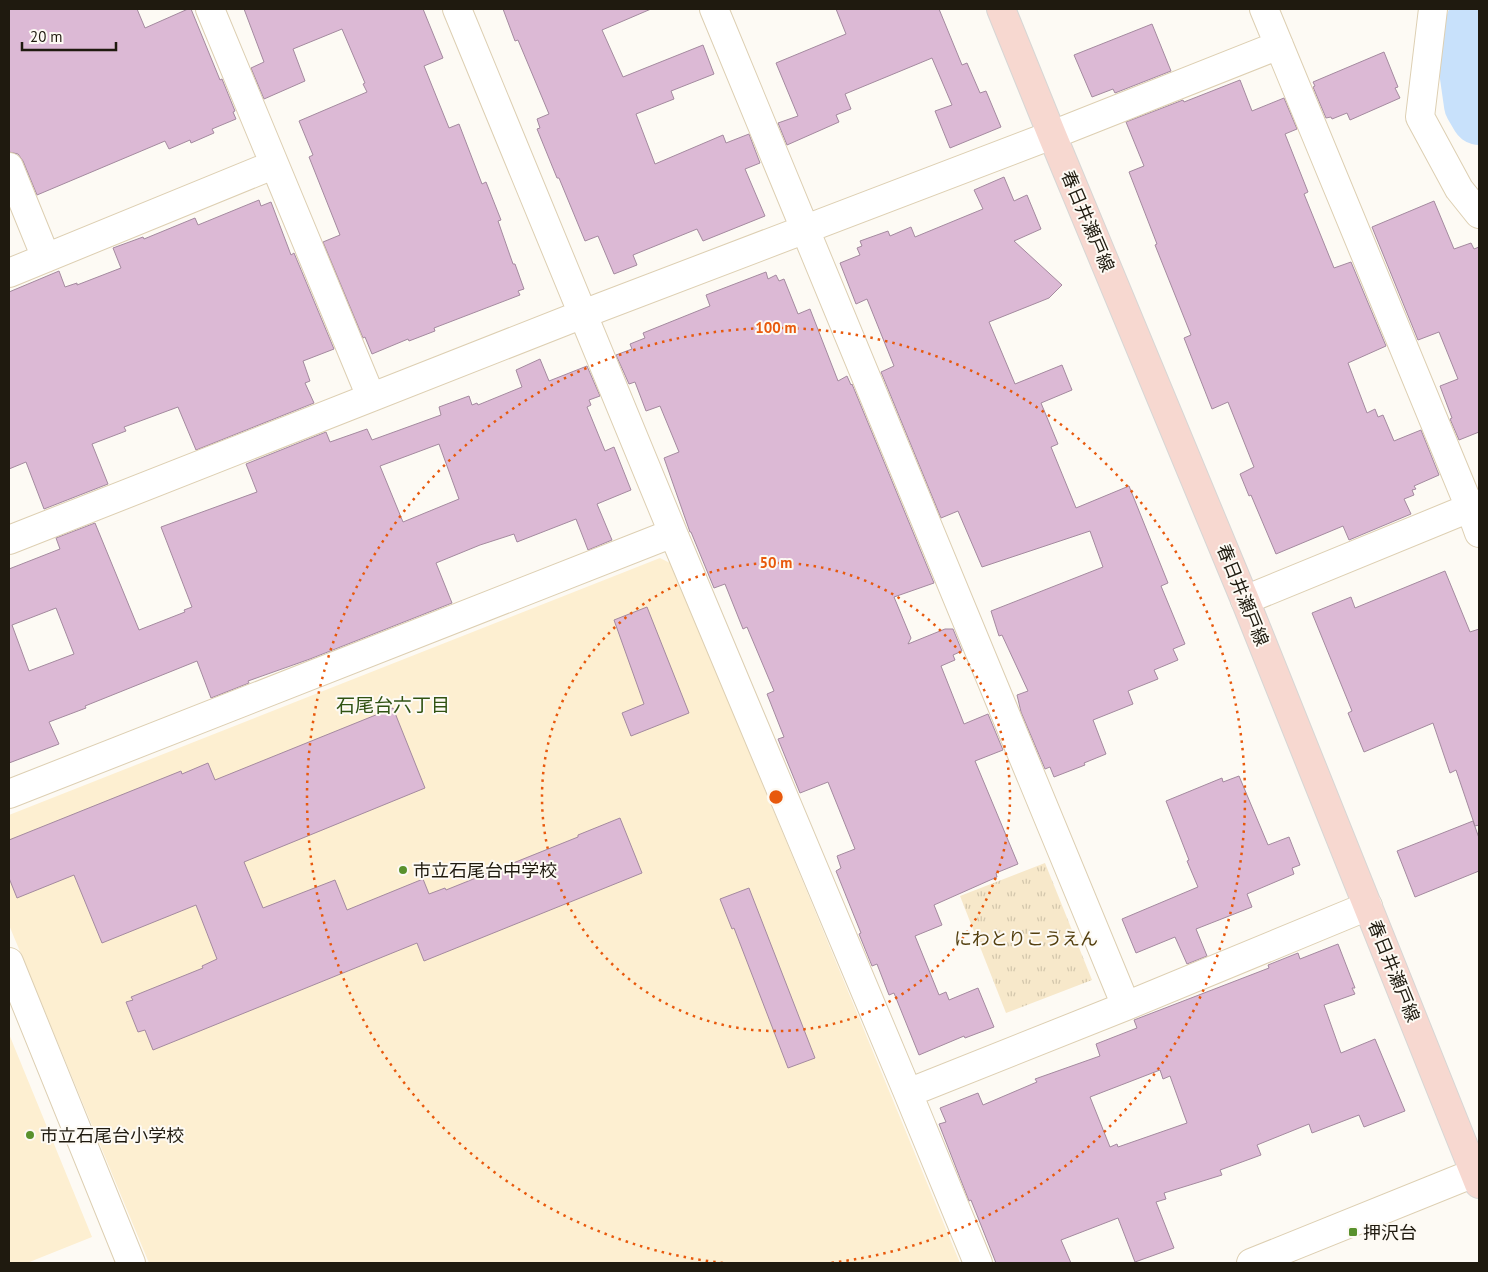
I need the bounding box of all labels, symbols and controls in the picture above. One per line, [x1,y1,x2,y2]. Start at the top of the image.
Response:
scale bar [22,20,116,52]
text: 20 m [30,27,63,46]
street label: 春日井瀬戸線 [1056,167,1120,275]
text: 100 m [755,318,797,337]
street label: 春日井瀬戸線 [1212,541,1274,649]
text: 50 m [760,553,792,572]
district label: 石尾台六丁目 [336,693,450,717]
centre of rings [767,788,785,806]
place label: 市立石尾台中学校 [413,859,557,882]
marker: 市立石尾台中学校 [397,864,409,876]
street label: 春日井瀬戸線 [1363,917,1425,1025]
park label: にわとりこうえん [954,927,1098,950]
place label: 市立石尾台小学校 [40,1124,184,1147]
marker: 市立石尾台小学校 [24,1129,36,1141]
place label: 押沢台 [1363,1221,1417,1244]
marker: 押沢台 [1347,1226,1359,1238]

